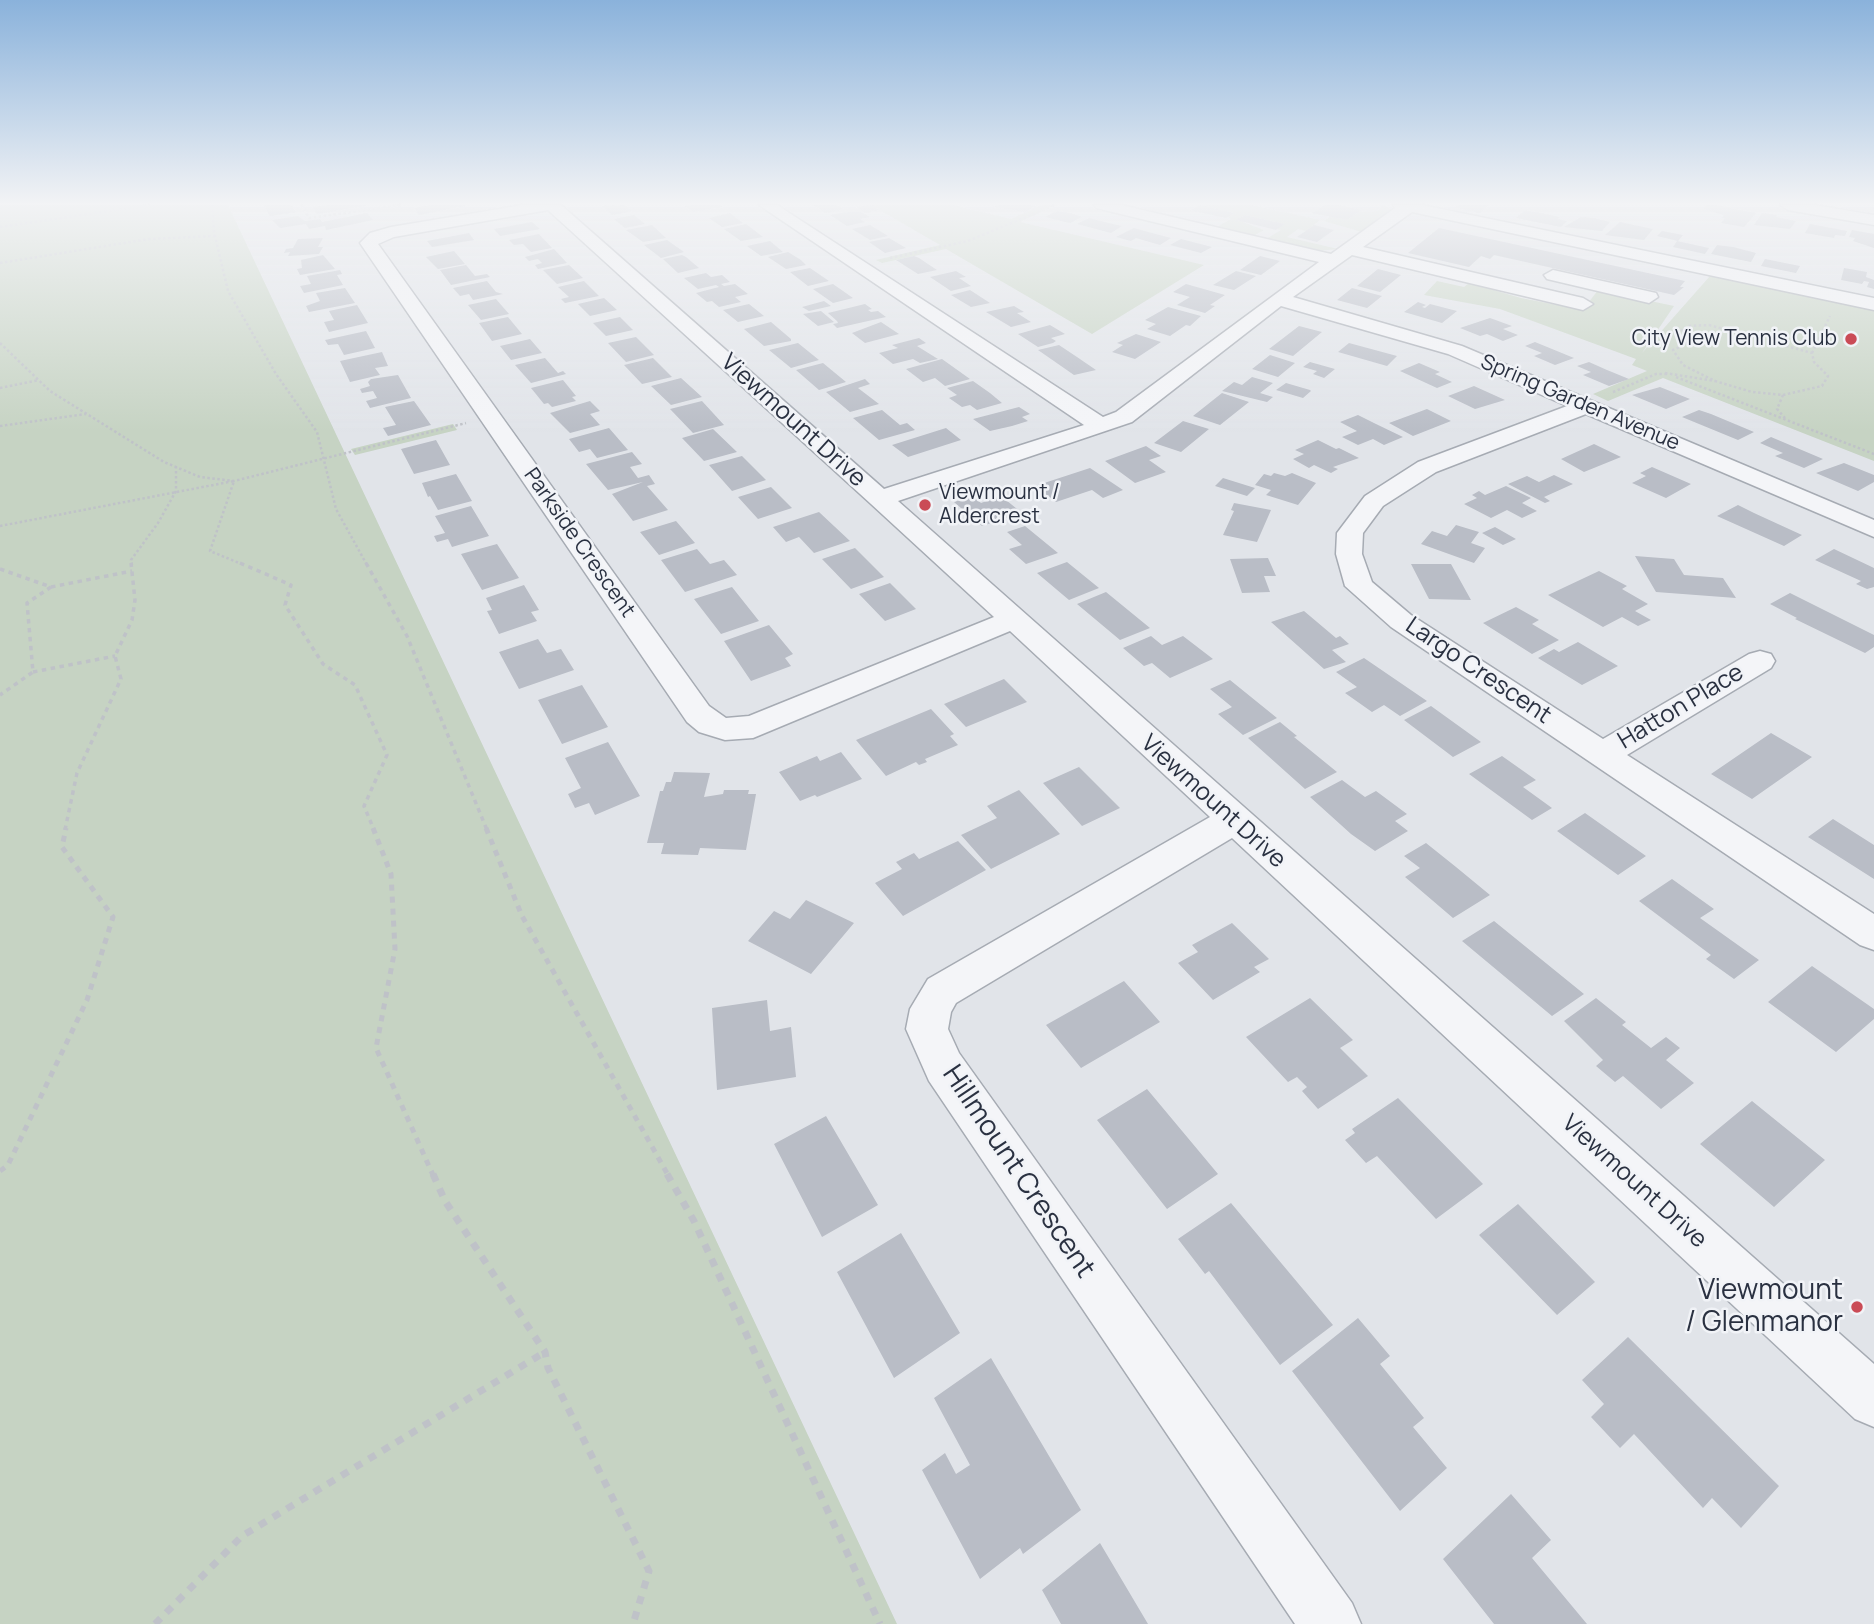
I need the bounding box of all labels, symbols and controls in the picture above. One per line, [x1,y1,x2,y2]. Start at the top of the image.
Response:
place label: City View Tennis Club [1632,326,1837,352]
marker: City View Tennis Club [1843,331,1859,347]
street label: Viewmount Drive [715,348,871,494]
street label: Spring Garden Avenue [1477,350,1683,456]
street label: Parkside Crescent [518,464,640,622]
place label: Viewmount / Aldercrest [939,480,1060,530]
marker: Viewmount / Aldercrest [917,497,933,513]
street label: Largo Crescent [1400,612,1556,730]
street label: Hatton Place [1613,658,1749,756]
street label: Viewmount Drive [1135,729,1291,875]
street label: Hillmount Crescent [934,1059,1102,1285]
street label: Viewmount Drive [1556,1109,1712,1255]
place label: Viewmount / Glenmanor [1685,1274,1843,1340]
marker: Viewmount / Glenmanor [1849,1299,1865,1315]

